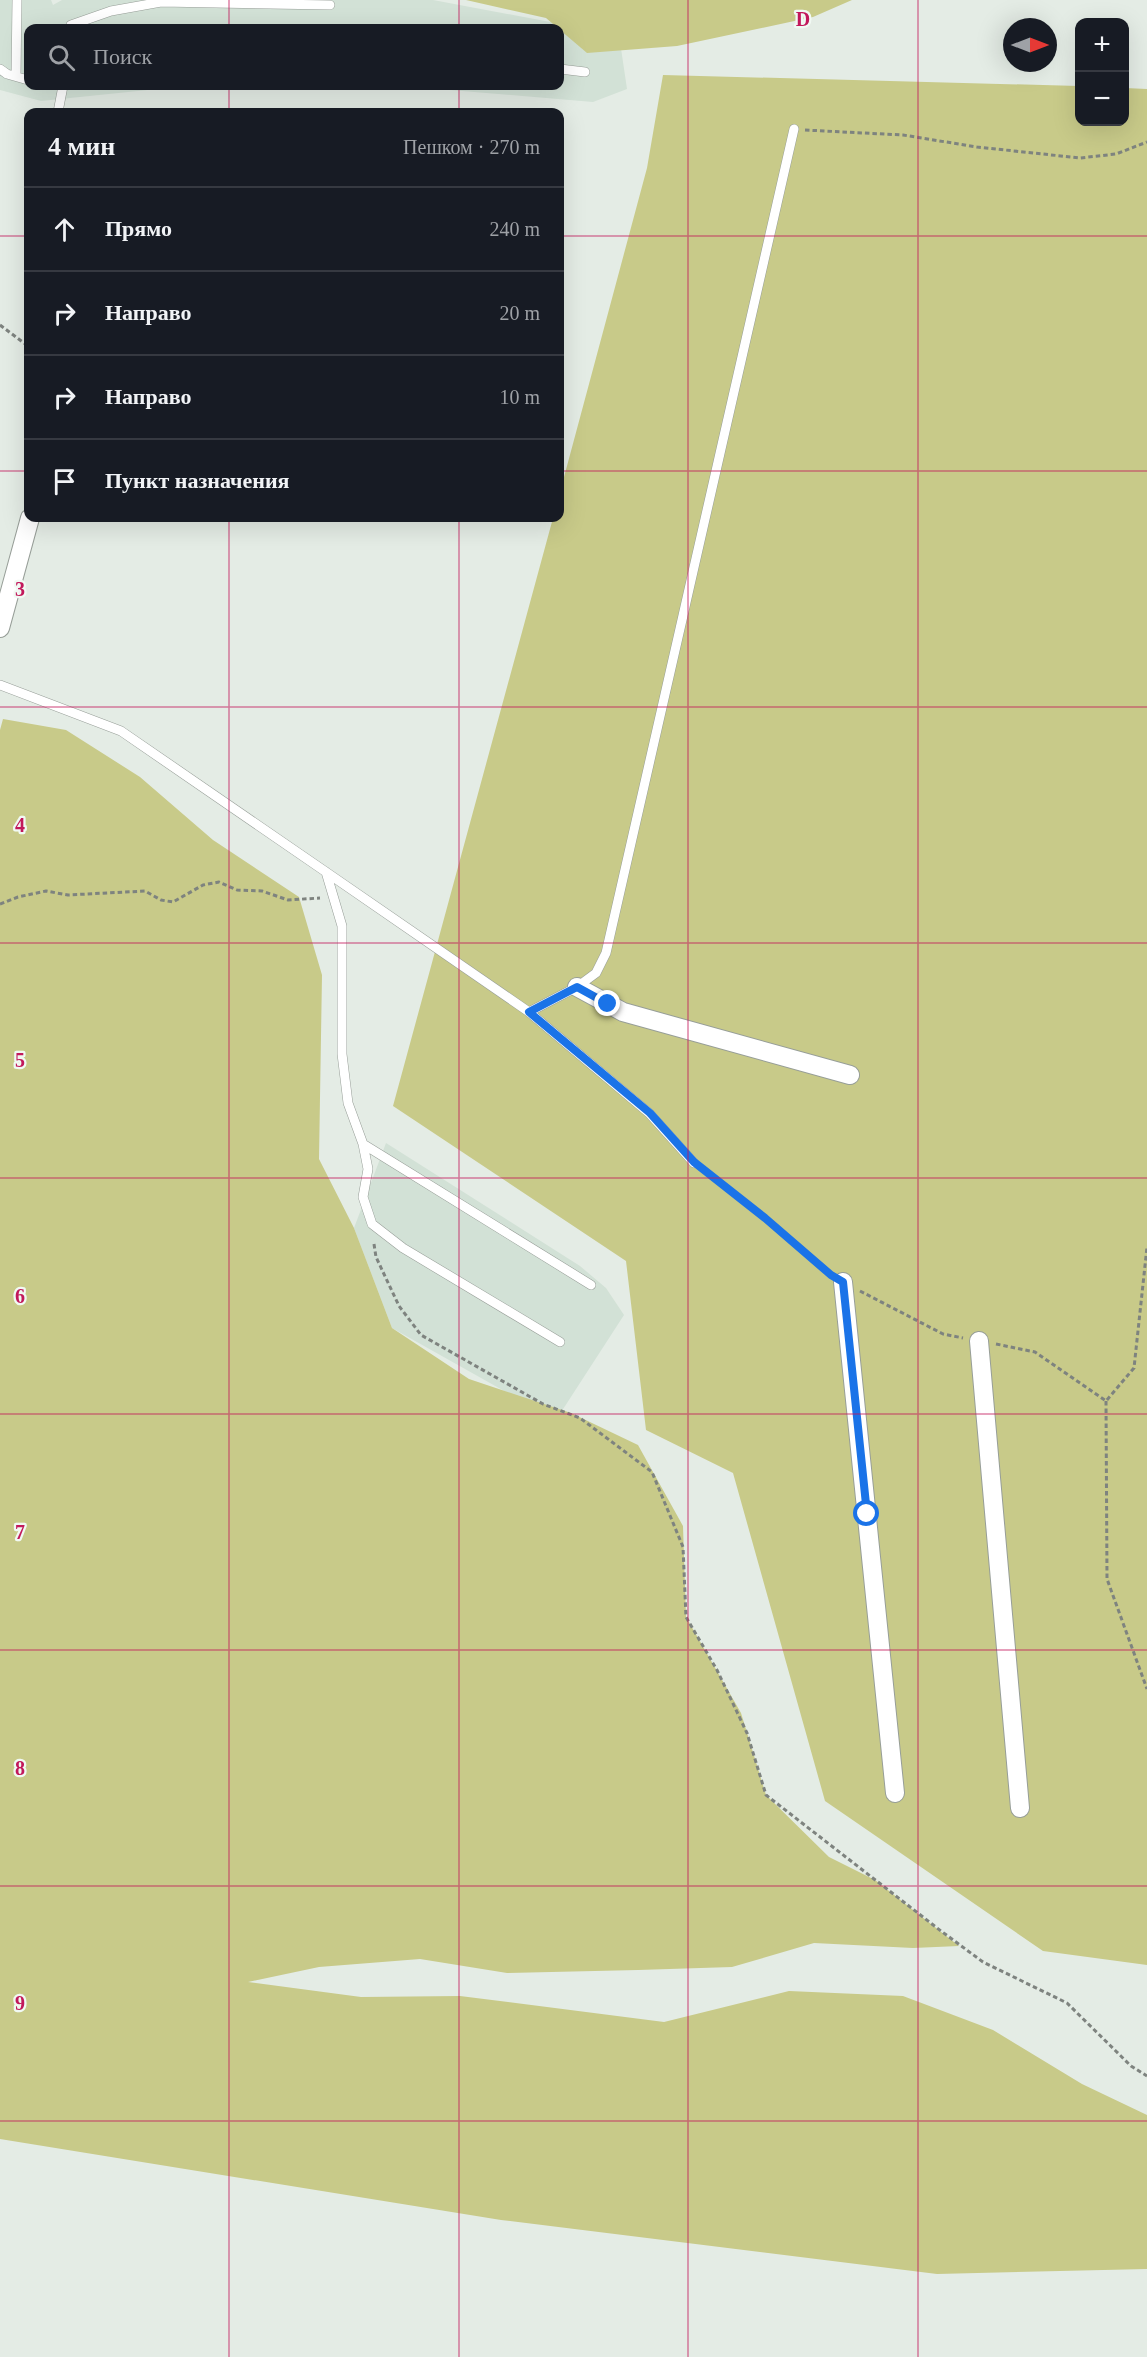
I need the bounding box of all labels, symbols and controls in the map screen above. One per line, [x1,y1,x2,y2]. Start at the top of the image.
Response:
text: D [796,8,810,30]
north arrow [1003,18,1057,72]
map controls [1075,18,1129,126]
button: + [1075,18,1129,72]
search box [24,24,564,90]
icon: search [45,41,78,74]
text: Поиск [93,44,152,69]
button: − [1075,72,1129,126]
text: 4 мин [48,132,115,161]
text: Пешком · 270 m [403,136,540,158]
icon: ahead [48,213,81,246]
text: Прямо [105,216,172,241]
text: 240 m [489,218,540,240]
icon: right [48,297,81,330]
text: Направо [105,300,191,325]
text: 20 m [499,302,540,324]
icon: right [48,381,81,414]
text: Направо [105,384,191,409]
text: 10 m [499,386,540,408]
icon: arrive [48,465,81,498]
text: Пункт назначения [105,468,290,493]
text: 3 [15,578,25,600]
text: 4 [15,814,25,836]
route end [594,990,620,1016]
text: 5 [15,1049,25,1071]
text: 6 [15,1285,25,1307]
route start [853,1500,879,1526]
text: 7 [15,1521,25,1543]
text: 8 [15,1757,25,1779]
text: 9 [15,1992,25,2014]

